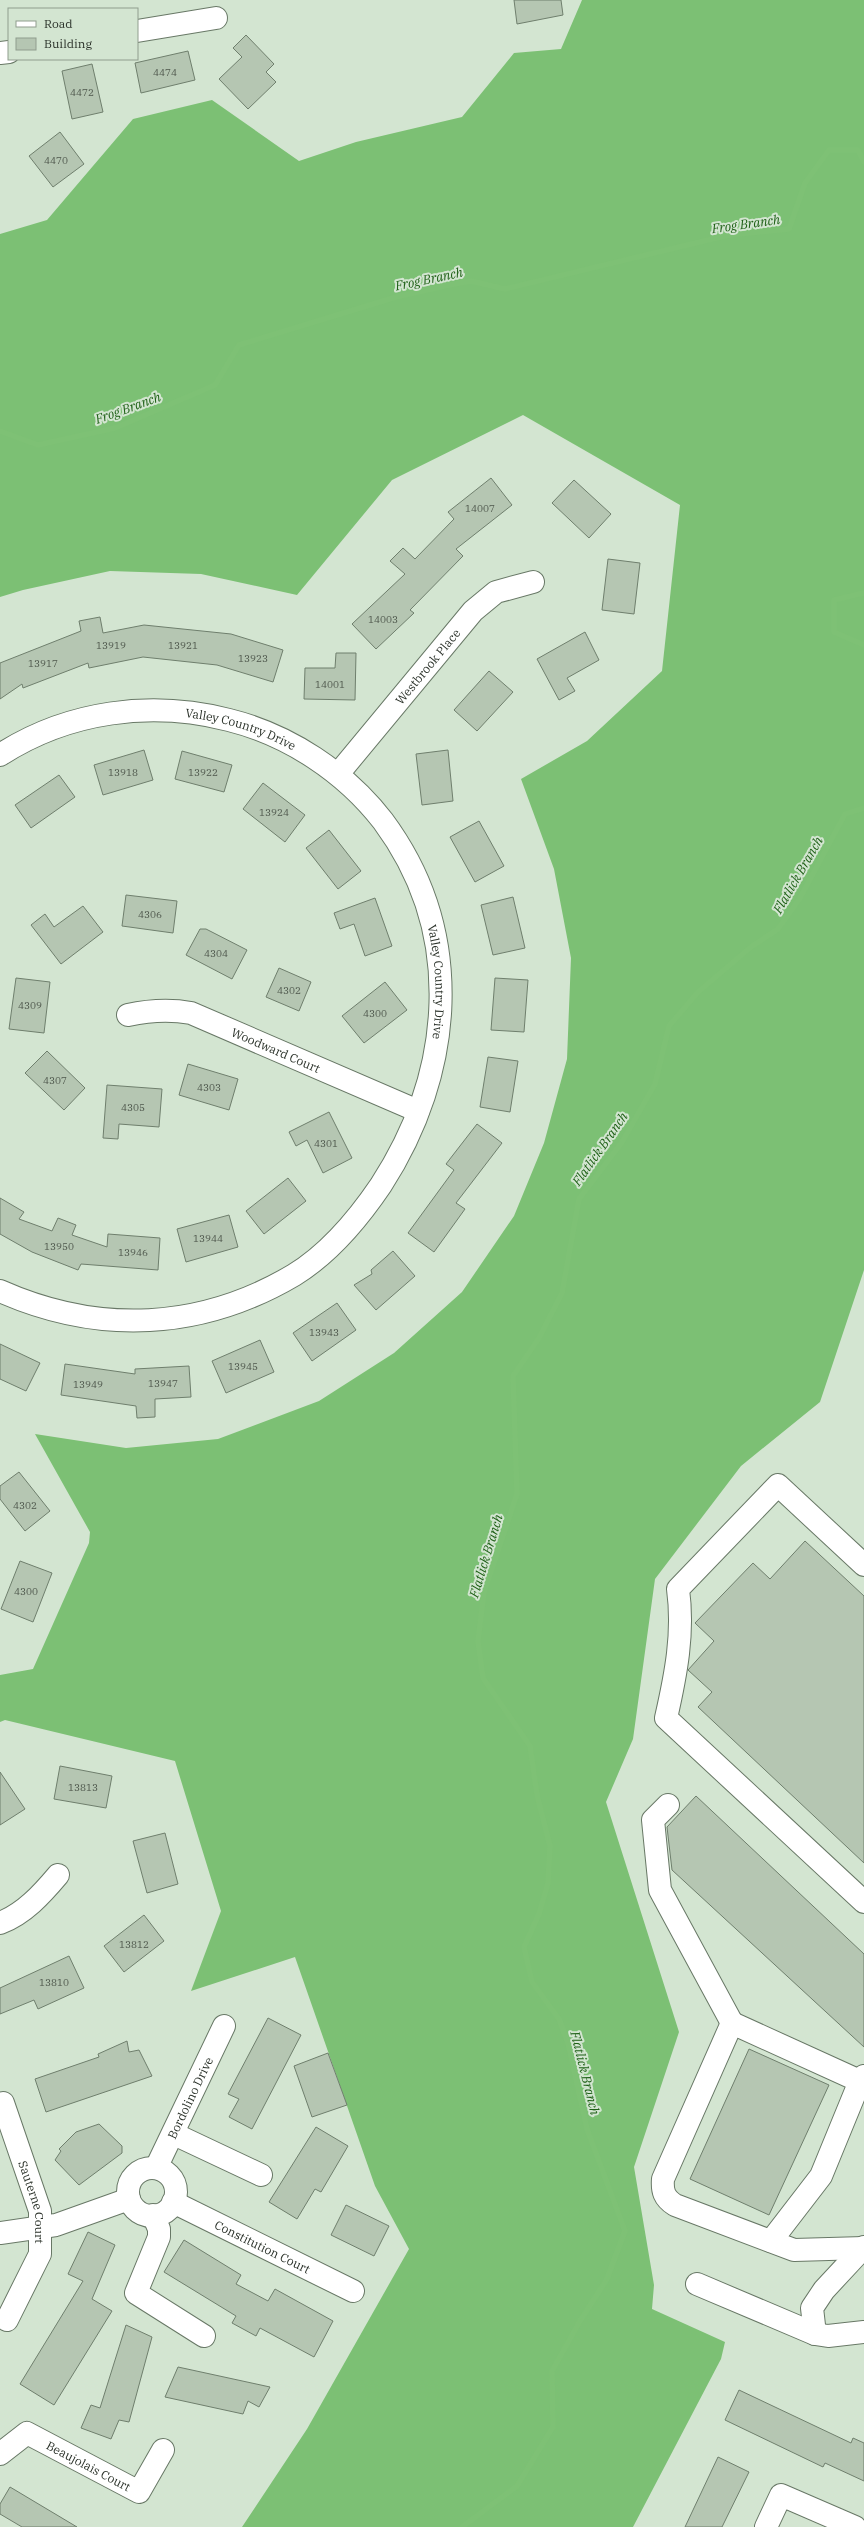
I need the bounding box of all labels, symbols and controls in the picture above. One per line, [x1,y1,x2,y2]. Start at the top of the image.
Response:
legend [8,8,138,60]
text: Road [44,16,73,31]
text: Building [44,36,92,51]
house number: 4474 [153,66,177,79]
house number: 4472 [70,86,94,99]
house number: 4470 [44,154,68,167]
water label: Frog Branch [710,211,781,237]
water label: Frog Branch [393,264,464,295]
water label: Frog Branch [92,388,163,428]
house number: 14007 [465,502,495,515]
house number: 14003 [368,613,398,626]
street label: Westbrook Place [392,625,463,707]
house number: 13919 [96,639,126,652]
house number: 13921 [168,639,198,652]
house number: 13923 [238,652,268,665]
house number: 13917 [28,657,58,670]
house number: 14001 [315,678,345,691]
street label: Valley Country Drive [185,705,299,753]
house number: 13918 [108,766,138,779]
house number: 13922 [188,766,218,779]
house number: 13924 [259,806,289,819]
water label: Flatlick Branch [769,834,827,917]
house number: 4306 [138,908,162,921]
street label: Valley Country Drive [425,923,448,1040]
house number: 4304 [204,947,228,960]
house number: 4302 [277,984,301,997]
house number: 4309 [18,999,42,1012]
house number: 4300 [363,1007,387,1020]
street label: Woodward Court [229,1024,323,1075]
house number: 4307 [43,1074,67,1087]
house number: 4303 [197,1081,221,1094]
house number: 4305 [121,1101,145,1114]
water label: Flatlick Branch [568,1109,632,1190]
house number: 4301 [314,1137,338,1150]
house number: 13944 [193,1232,223,1245]
house number: 13950 [44,1240,74,1253]
house number: 13946 [118,1246,148,1259]
house number: 13943 [309,1326,339,1339]
house number: 13945 [228,1360,258,1373]
house number: 13947 [148,1377,178,1390]
house number: 13949 [73,1378,103,1391]
house number: 4302 [13,1499,37,1512]
water label: Flatlick Branch [465,1512,507,1601]
house number: 4300 [14,1585,38,1598]
house number: 13813 [68,1781,98,1794]
house number: 13812 [119,1938,149,1951]
house number: 13810 [39,1976,69,1989]
water label: Flatlick Branch [566,2028,604,2117]
street label: Bordolino Drive [164,2054,216,2141]
street label: Sauterne Court [16,2159,48,2244]
street label: Constitution Court [212,2216,313,2276]
street label: Beaujolais Court [44,2437,133,2494]

